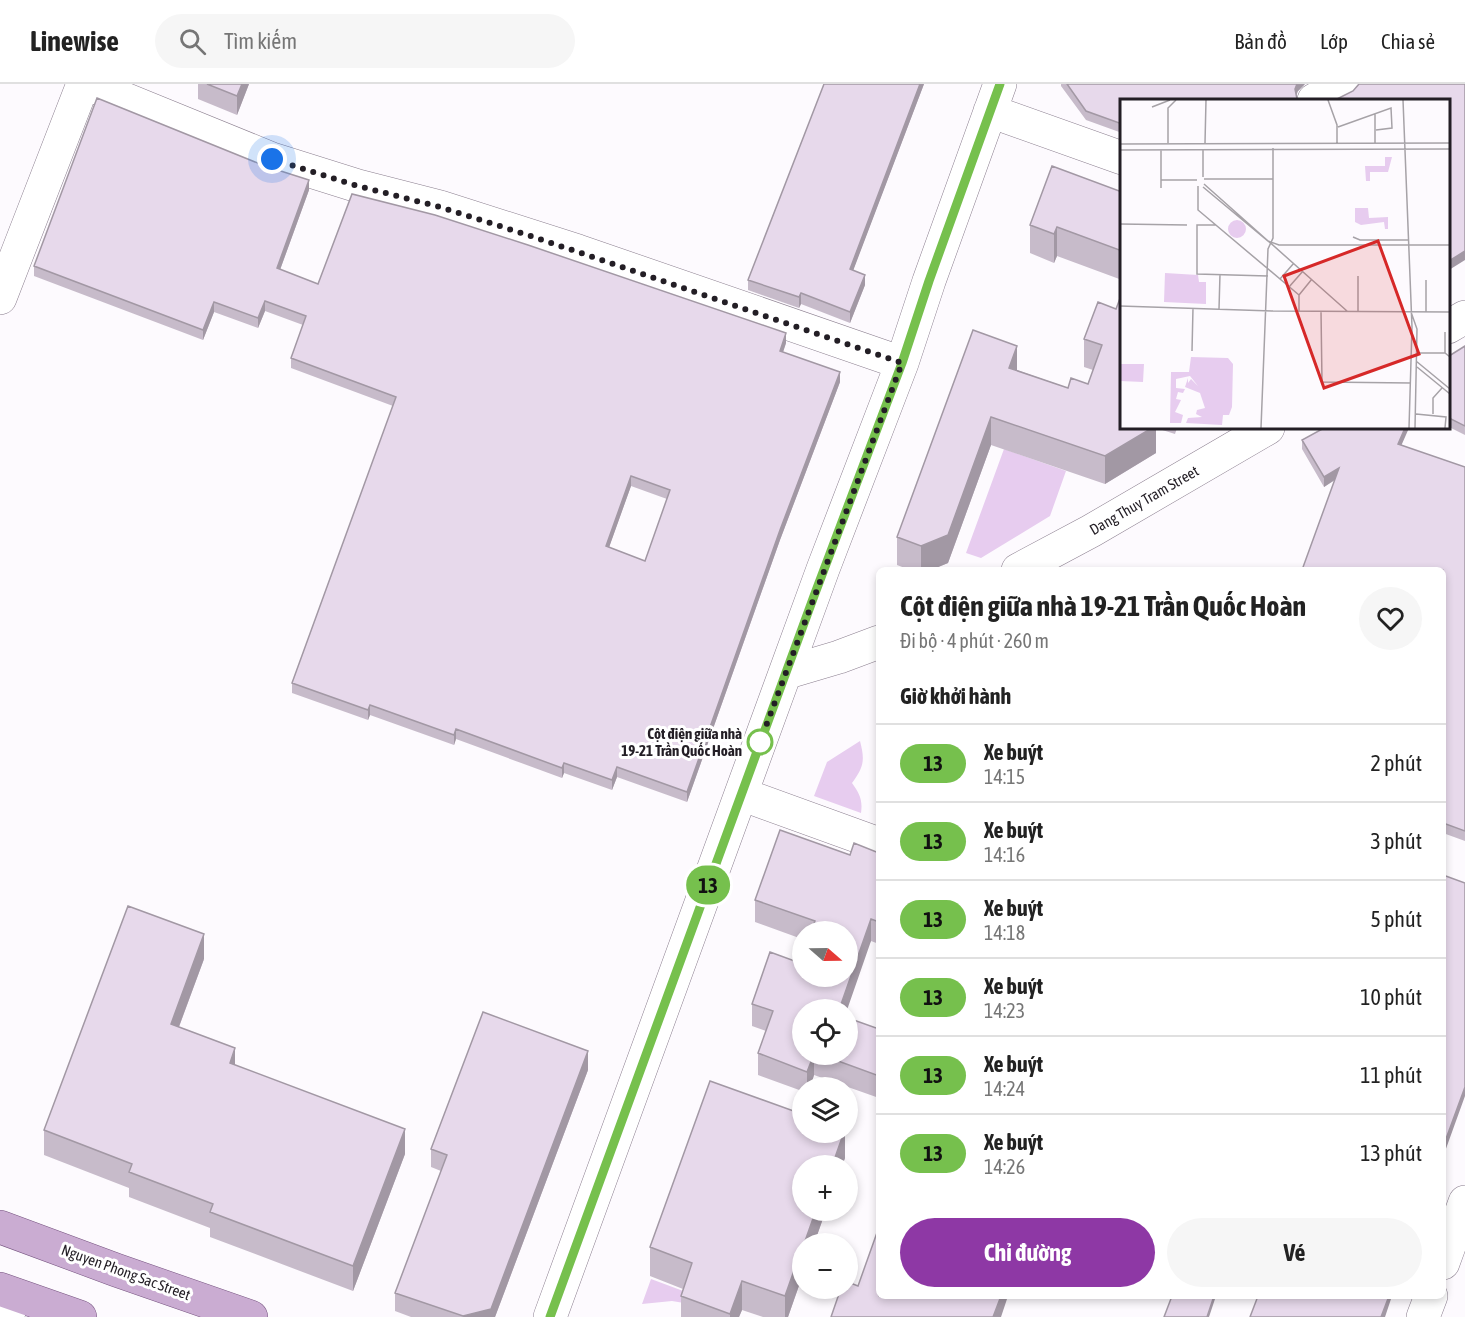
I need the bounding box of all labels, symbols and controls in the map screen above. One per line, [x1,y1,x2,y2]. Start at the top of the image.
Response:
search box [155,14,575,68]
text: Linewise [30,25,119,57]
icon: search [176,25,209,58]
text: Tìm kiếm [224,28,297,54]
text: Bản đồ [1234,29,1287,53]
text: Lớp [1320,29,1348,53]
text: Chia sẻ [1381,29,1435,53]
inset map [1120,99,1450,429]
your location [257,144,287,174]
street label: Dang Thuy Tram Street [1087,462,1201,538]
button: heart [1359,587,1422,650]
text: Cột điện giữa nhà 19-21 Trần Quốc Hoàn [900,590,1306,622]
text: Đi bộ · 4 phút · 260 m [900,629,1049,652]
text: Giờ khởi hành [900,683,1011,709]
place label: Cột điện giữa nhà 19-21 Trần Quốc Hoàn [621,725,742,759]
marker: Cột điện giữa nhà 19-21 Trần Quốc Hoàn [747,729,773,755]
text: Xe buýt [984,739,1043,765]
text: 2 phút [1371,750,1422,776]
text: 13 [923,751,943,775]
text: 14:15 [984,765,1025,788]
text: Xe buýt [984,817,1043,843]
text: 3 phút [1371,828,1422,854]
text: 13 [923,829,943,853]
text: 14:16 [984,843,1025,866]
line badge: 13 [681,866,735,904]
text: 13 [698,873,718,897]
text: Xe buýt [984,895,1043,921]
text: 5 phút [1371,906,1422,932]
text: 13 [923,907,943,931]
north arrow [792,921,858,987]
map controls [792,921,858,1299]
text: 14:18 [984,921,1025,944]
text: Xe buýt [984,973,1043,999]
text: 10 phút [1360,984,1422,1010]
text: 13 [923,985,943,1009]
button: locate [792,999,858,1065]
text: 14:23 [984,999,1025,1022]
text: Xe buýt [984,1051,1043,1077]
text: 11 phút [1360,1062,1422,1088]
text: 13 [923,1063,943,1087]
button: layers [792,1077,858,1143]
text: 14:24 [984,1077,1025,1100]
text: Xe buýt [984,1129,1043,1155]
text: 13 phút [1360,1140,1422,1166]
text: 13 [923,1141,943,1165]
button: + [792,1155,858,1221]
text: 14:26 [984,1155,1025,1178]
button: Chỉ đường [900,1218,1155,1287]
button: Vé [1167,1218,1422,1287]
button: − [792,1233,858,1299]
street label: Nguyen Phong Sac Street [59,1241,193,1303]

